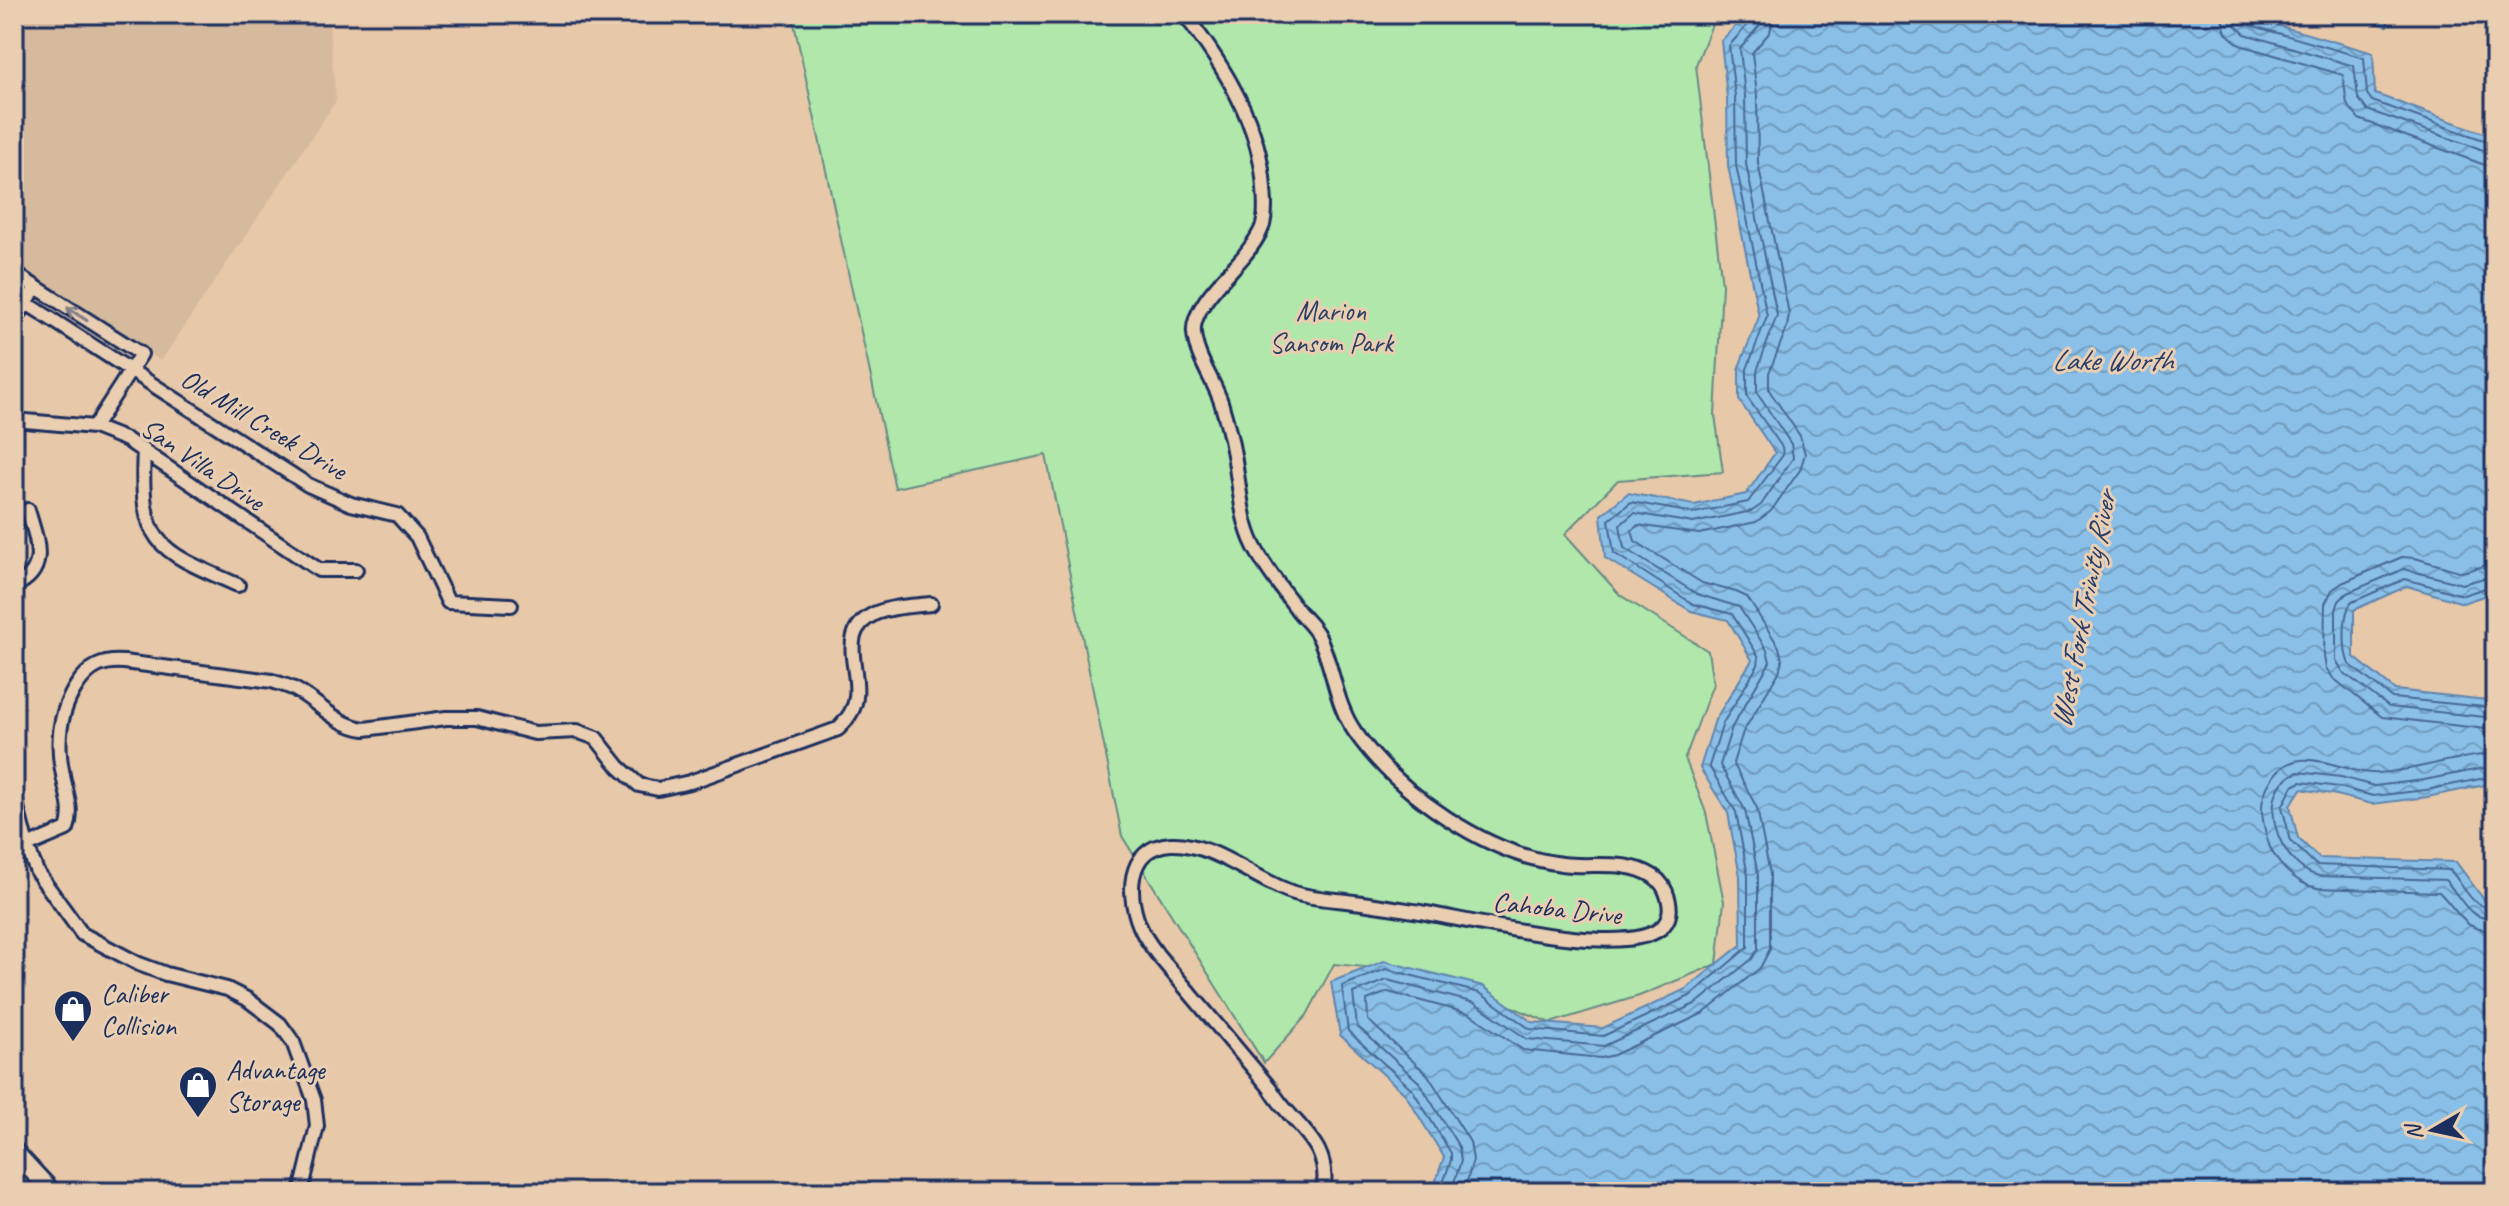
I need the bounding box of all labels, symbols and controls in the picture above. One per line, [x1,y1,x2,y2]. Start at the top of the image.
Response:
park label: Marion Sansom Park [1269,293,1395,360]
one-way arrow [67,305,89,322]
water label: Lake Worth [2052,341,2174,379]
street label: Old Mill Creek Drive [175,361,355,488]
street label: San Villa Drive [135,410,273,519]
water label: West Fork Trinity River [2042,484,2125,731]
street label: Cahoba Drive [1491,884,1625,932]
place label: Caliber Collision [101,976,177,1043]
shop icon: Caliber Collision [52,988,94,1043]
place label: Advantage Storage [226,1052,327,1119]
shop icon: Advantage Storage [177,1064,219,1119]
north arrow [2393,1090,2473,1170]
text: N [2399,1121,2429,1142]

